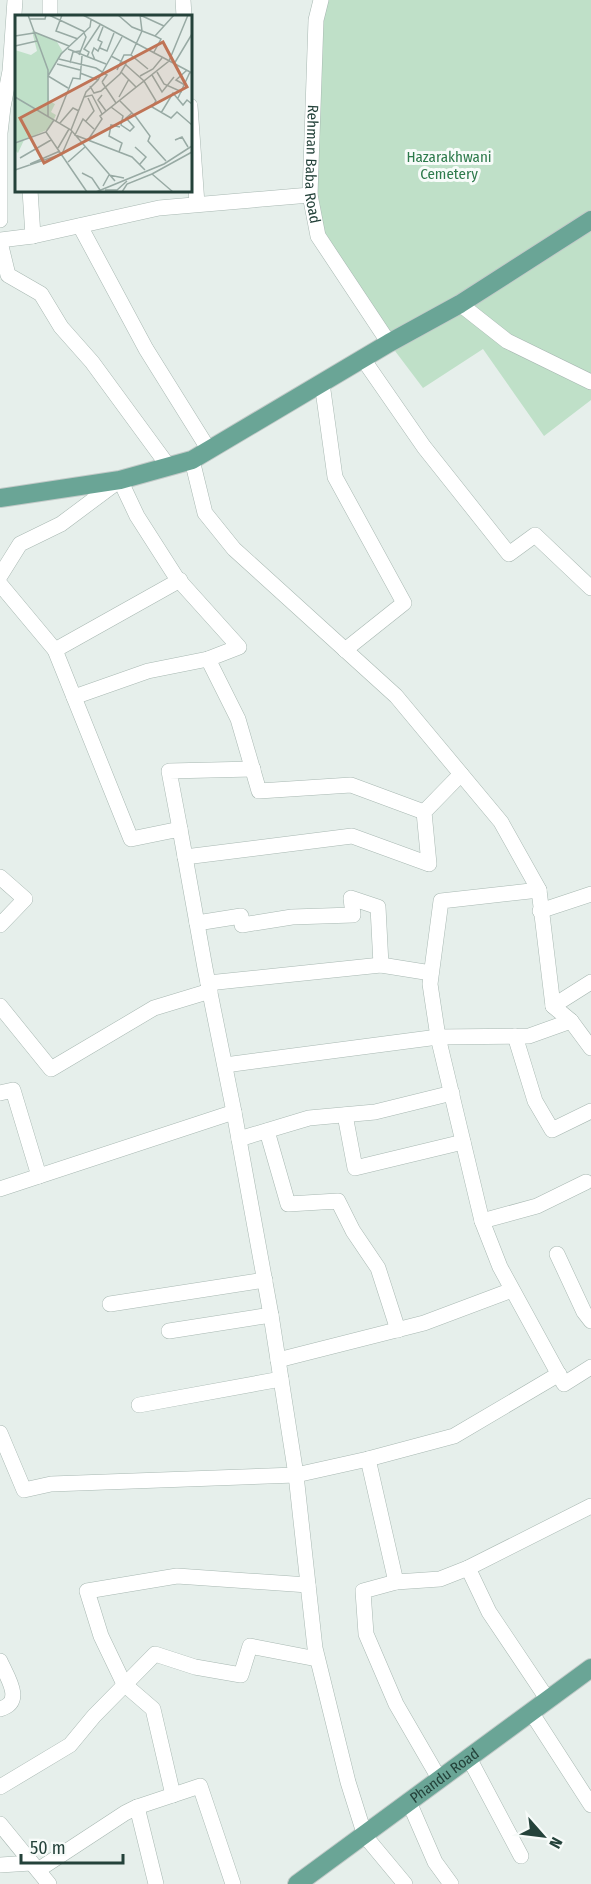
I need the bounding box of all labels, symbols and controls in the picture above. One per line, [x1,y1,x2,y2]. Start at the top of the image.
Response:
inset map [15,15,192,192]
street label: Rehman Baba Road [301,104,324,225]
park label: Hazarakhwani Cemetery [406,148,492,183]
street label: Phandu Road [406,1744,483,1807]
north arrow [513,1806,573,1866]
scale bar [21,1827,123,1865]
text: N [545,1834,566,1852]
text: 50 m [30,1837,66,1859]

